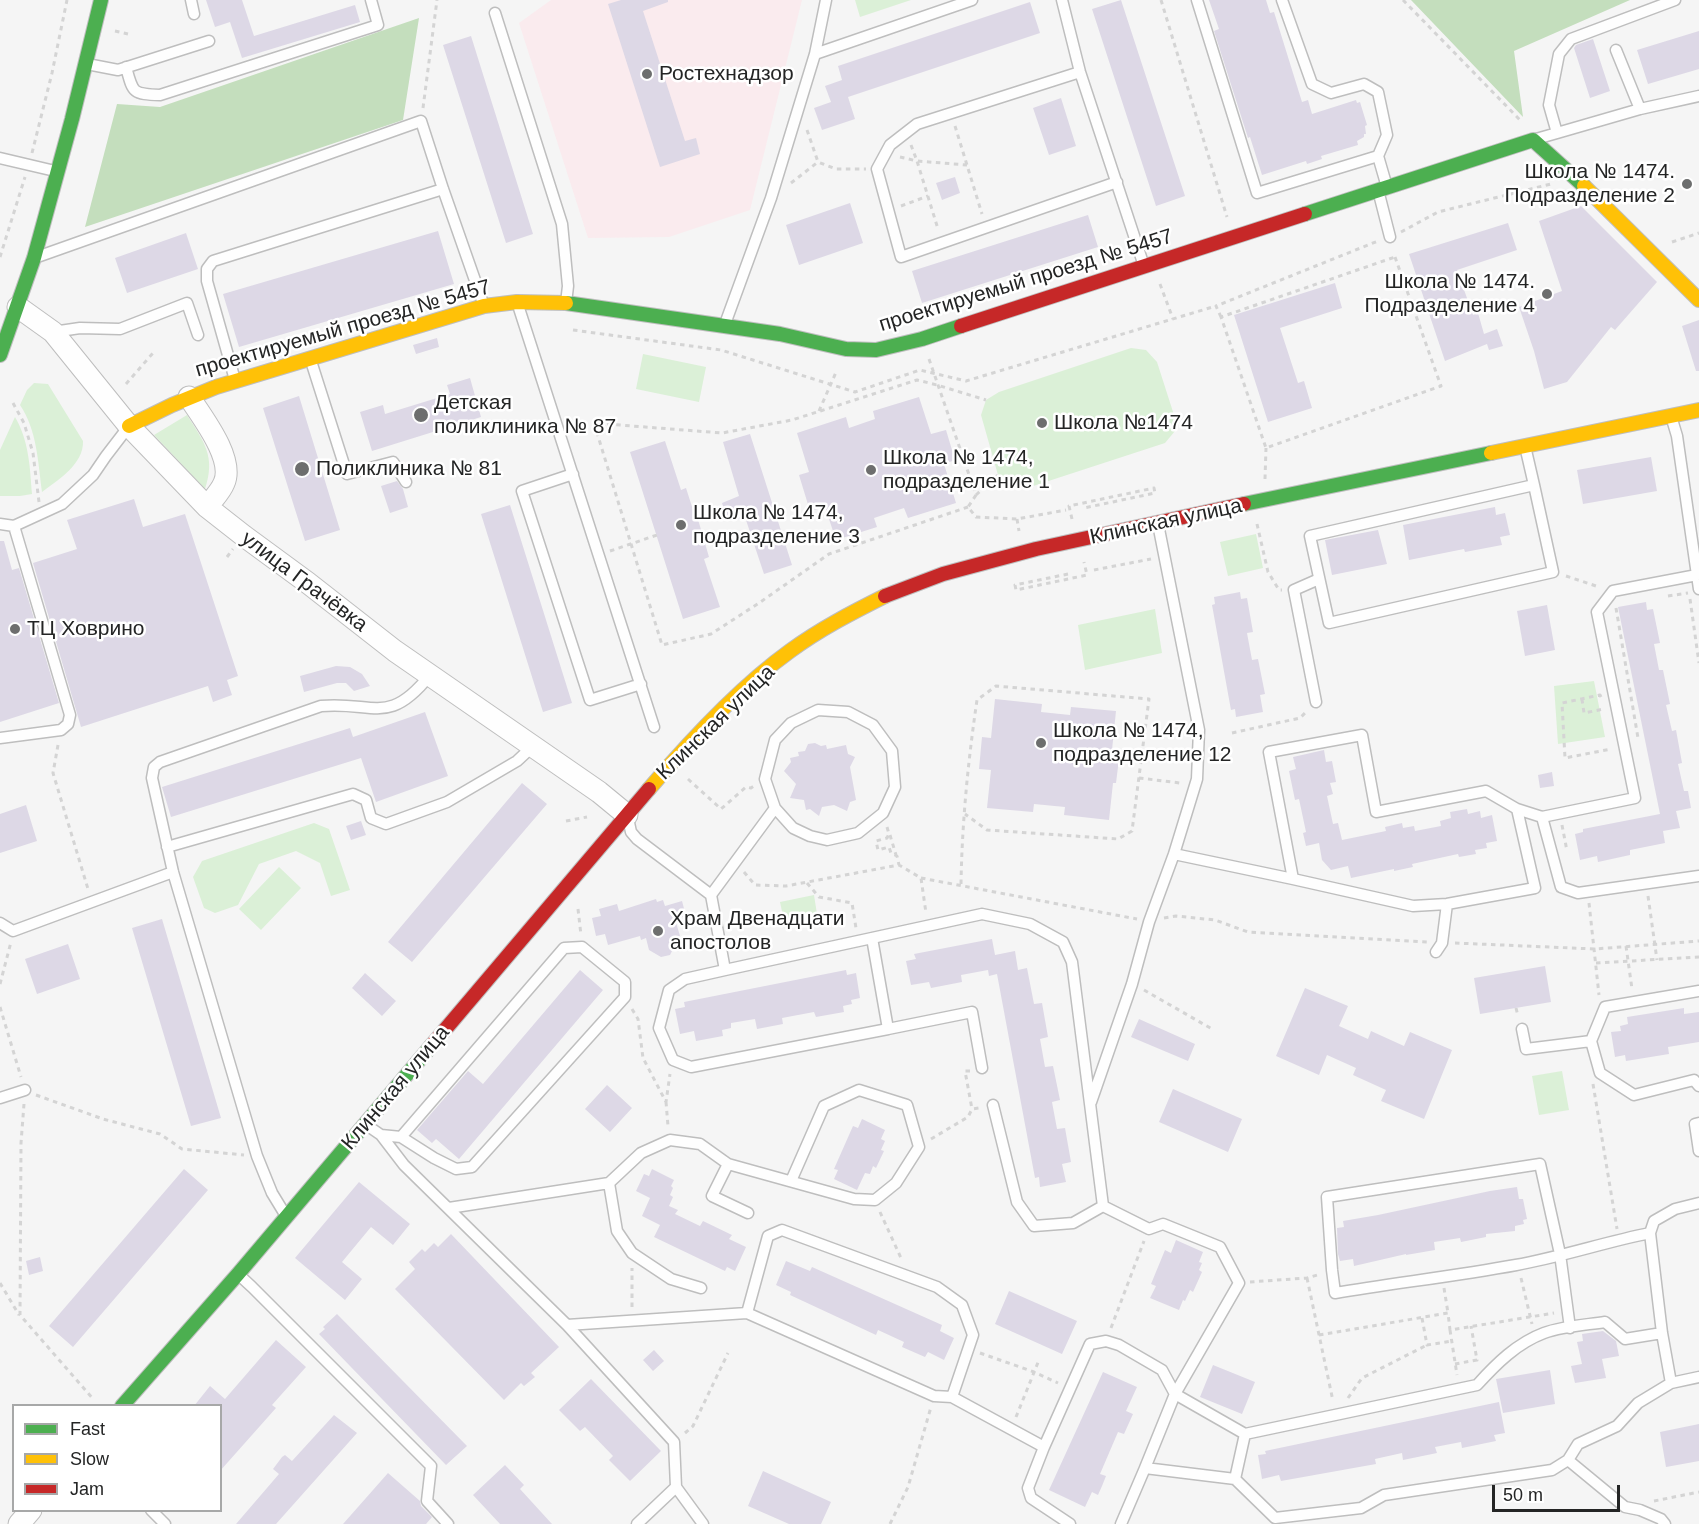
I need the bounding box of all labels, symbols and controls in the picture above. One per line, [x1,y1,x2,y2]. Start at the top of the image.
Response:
place label: Ростехнадзор [659,61,794,87]
marker: Ростехнадзор [640,67,654,81]
place label: Школа № 1474. Подразделение 2 [1504,159,1675,209]
marker: Школа № 1474. Подразделение 2 [1680,177,1694,191]
street label: проектируемый проезд № 5457 [876,224,1176,338]
place label: Школа № 1474. Подразделение 4 [1364,269,1535,319]
street label: проектируемый проезд № 5457 [192,275,494,383]
marker: Школа № 1474. Подразделение 4 [1540,287,1554,301]
place label: Детская поликлиника № 87 [434,390,616,440]
marker: Детская поликлиника № 87 [412,406,430,424]
place label: Школа №1474 [1054,410,1193,436]
marker: Школа №1474 [1035,416,1049,430]
place label: Школа № 1474, подразделение 1 [883,445,1050,495]
place label: Поликлиника № 81 [316,456,502,482]
marker: Поликлиника № 81 [293,460,311,478]
marker: Школа № 1474, подразделение 1 [864,463,878,477]
street label: Клинская улица [1088,494,1244,550]
place label: Школа № 1474, подразделение 3 [693,500,860,550]
marker: Школа № 1474, подразделение 3 [674,518,688,532]
street label: улица Грачёвка [236,526,372,638]
place label: ТЦ Ховрино [27,616,144,642]
marker: ТЦ Ховрино [8,622,22,636]
street label: Клинская улица [652,660,780,786]
place label: Школа № 1474, подразделение 12 [1053,718,1232,768]
marker: Школа № 1474, подразделение 12 [1034,736,1048,750]
place label: Храм Двенадцати апостолов [670,906,845,956]
marker: Храм Двенадцати апостолов [651,924,665,938]
street label: Клинская улица [337,1021,455,1155]
legend [12,1404,222,1512]
text: Fast [70,1419,105,1439]
text: Slow [70,1449,109,1469]
scale bar [1495,1473,1622,1511]
text: Jam [70,1479,104,1499]
text: 50 m [1503,1485,1543,1505]

